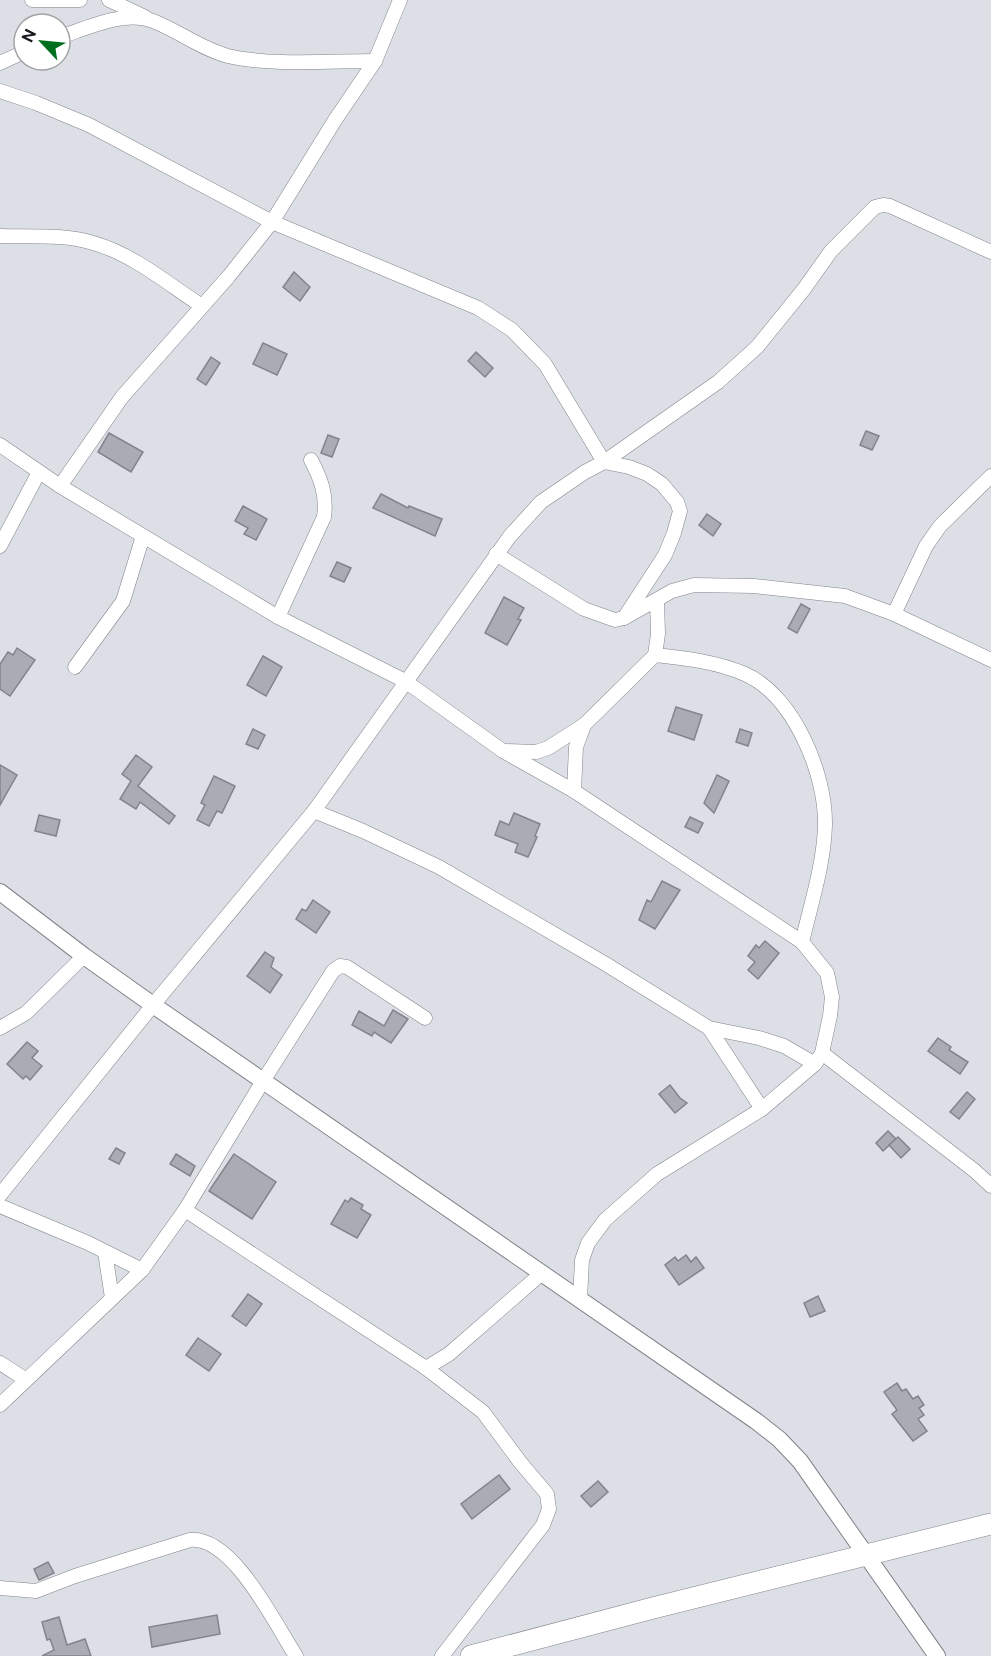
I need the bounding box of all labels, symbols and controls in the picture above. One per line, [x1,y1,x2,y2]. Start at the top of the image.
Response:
north arrow [12,12,72,72]
text: N [18,26,40,45]

